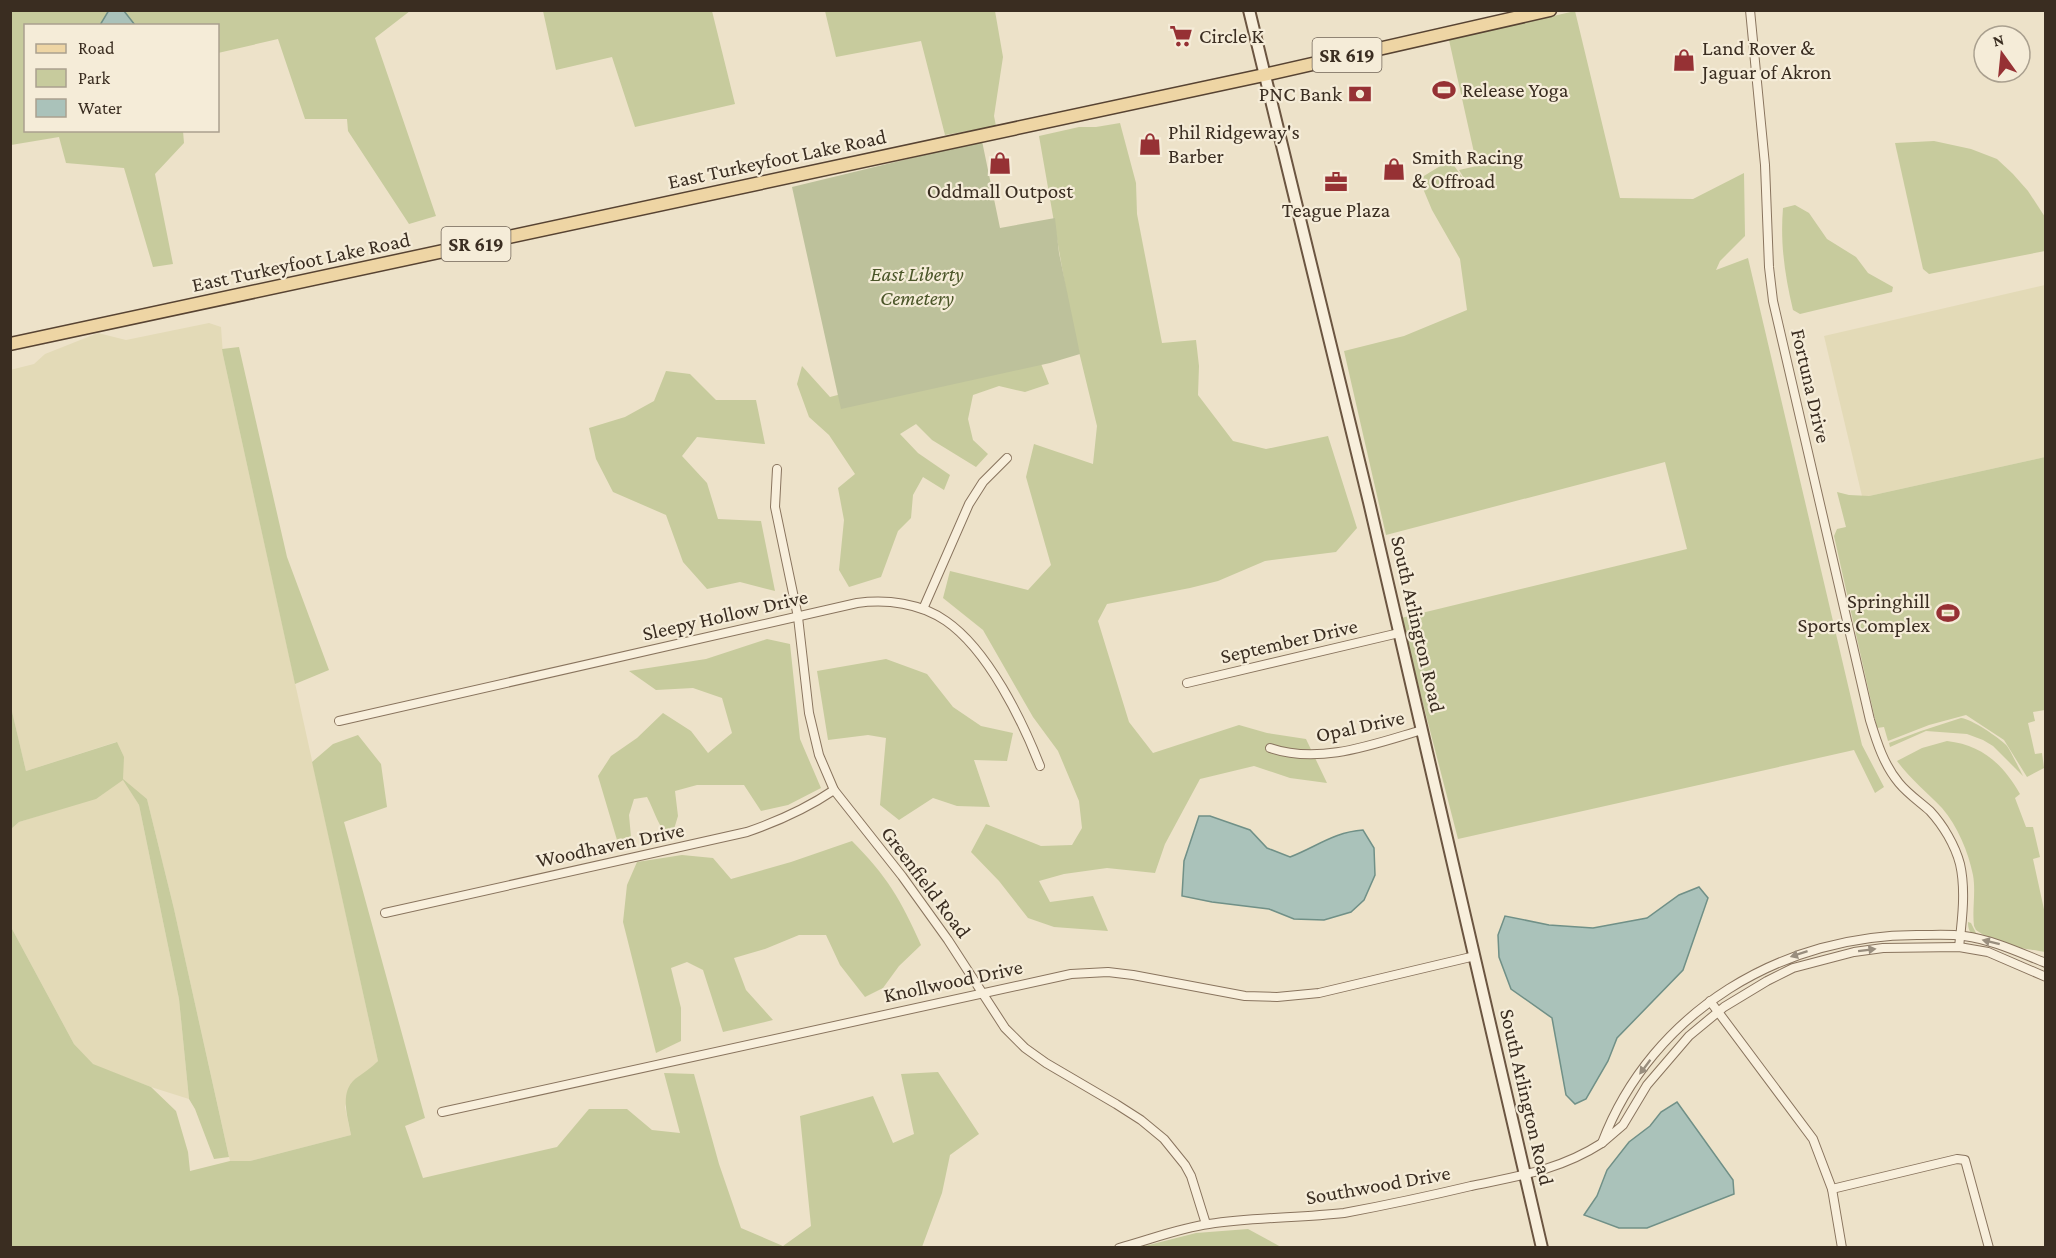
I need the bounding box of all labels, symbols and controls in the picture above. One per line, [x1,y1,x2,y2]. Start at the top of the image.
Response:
supermarket icon: Circle K [1168,23,1194,49]
legend [24,24,219,132]
place label: Circle K [1199,24,1264,48]
north arrow [1972,24,2032,84]
text: N [1991,30,2006,50]
place label: Land Rover & Jaguar of Akron [1700,36,1832,84]
text: Road [78,38,115,58]
road number: SR 619 [1312,38,1382,72]
shop icon: Land Rover & Jaguar of Akron [1671,47,1697,73]
text: Park [78,68,110,88]
sports icon: Release Yoga [1431,77,1457,103]
place label: Release Yoga [1462,78,1569,102]
bank icon: PNC Bank [1347,81,1373,107]
place label: PNC Bank [1259,82,1342,106]
text: Water [78,98,123,118]
place label: Phil Ridgeway's Barber [1168,120,1300,168]
street label: East Turkeyfoot Lake Road [666,124,888,194]
shop icon: Phil Ridgeway's Barber [1137,131,1163,157]
place label: Smith Racing & Offroad [1412,145,1523,193]
shop icon: Oddmall Outpost [987,150,1013,176]
shop icon: Smith Racing & Offroad [1381,156,1407,182]
office icon: Teague Plaza [1323,169,1349,195]
place label: Oddmall Outpost [927,179,1074,203]
place label: Teague Plaza [1282,198,1390,222]
street label: East Turkeyfoot Lake Road [190,227,412,297]
road number: SR 619 [442,227,510,261]
park label: East Liberty Cemetery [870,262,964,310]
street label: Fortuna Drive [1786,327,1836,445]
street label: South Arlington Road [1386,533,1450,715]
street label: Sleepy Hollow Drive [640,584,810,646]
place label: Springhill Sports Complex [1797,589,1930,637]
sports icon: Springhill Sports Complex [1935,600,1961,626]
street label: September Drive [1218,614,1360,668]
street label: Opal Drive [1314,705,1406,747]
street label: Woodhaven Drive [534,818,686,872]
street label: Greenfield Road [876,821,976,943]
one-way arrow [1982,936,2000,946]
one-way arrow [1857,946,1876,955]
one-way arrow [1790,950,1808,959]
street label: Knollwood Drive [881,955,1025,1007]
street label: South Arlington Road [1495,1006,1559,1188]
one-way arrow [1639,1060,1651,1075]
street label: Southwood Drive [1304,1160,1452,1210]

